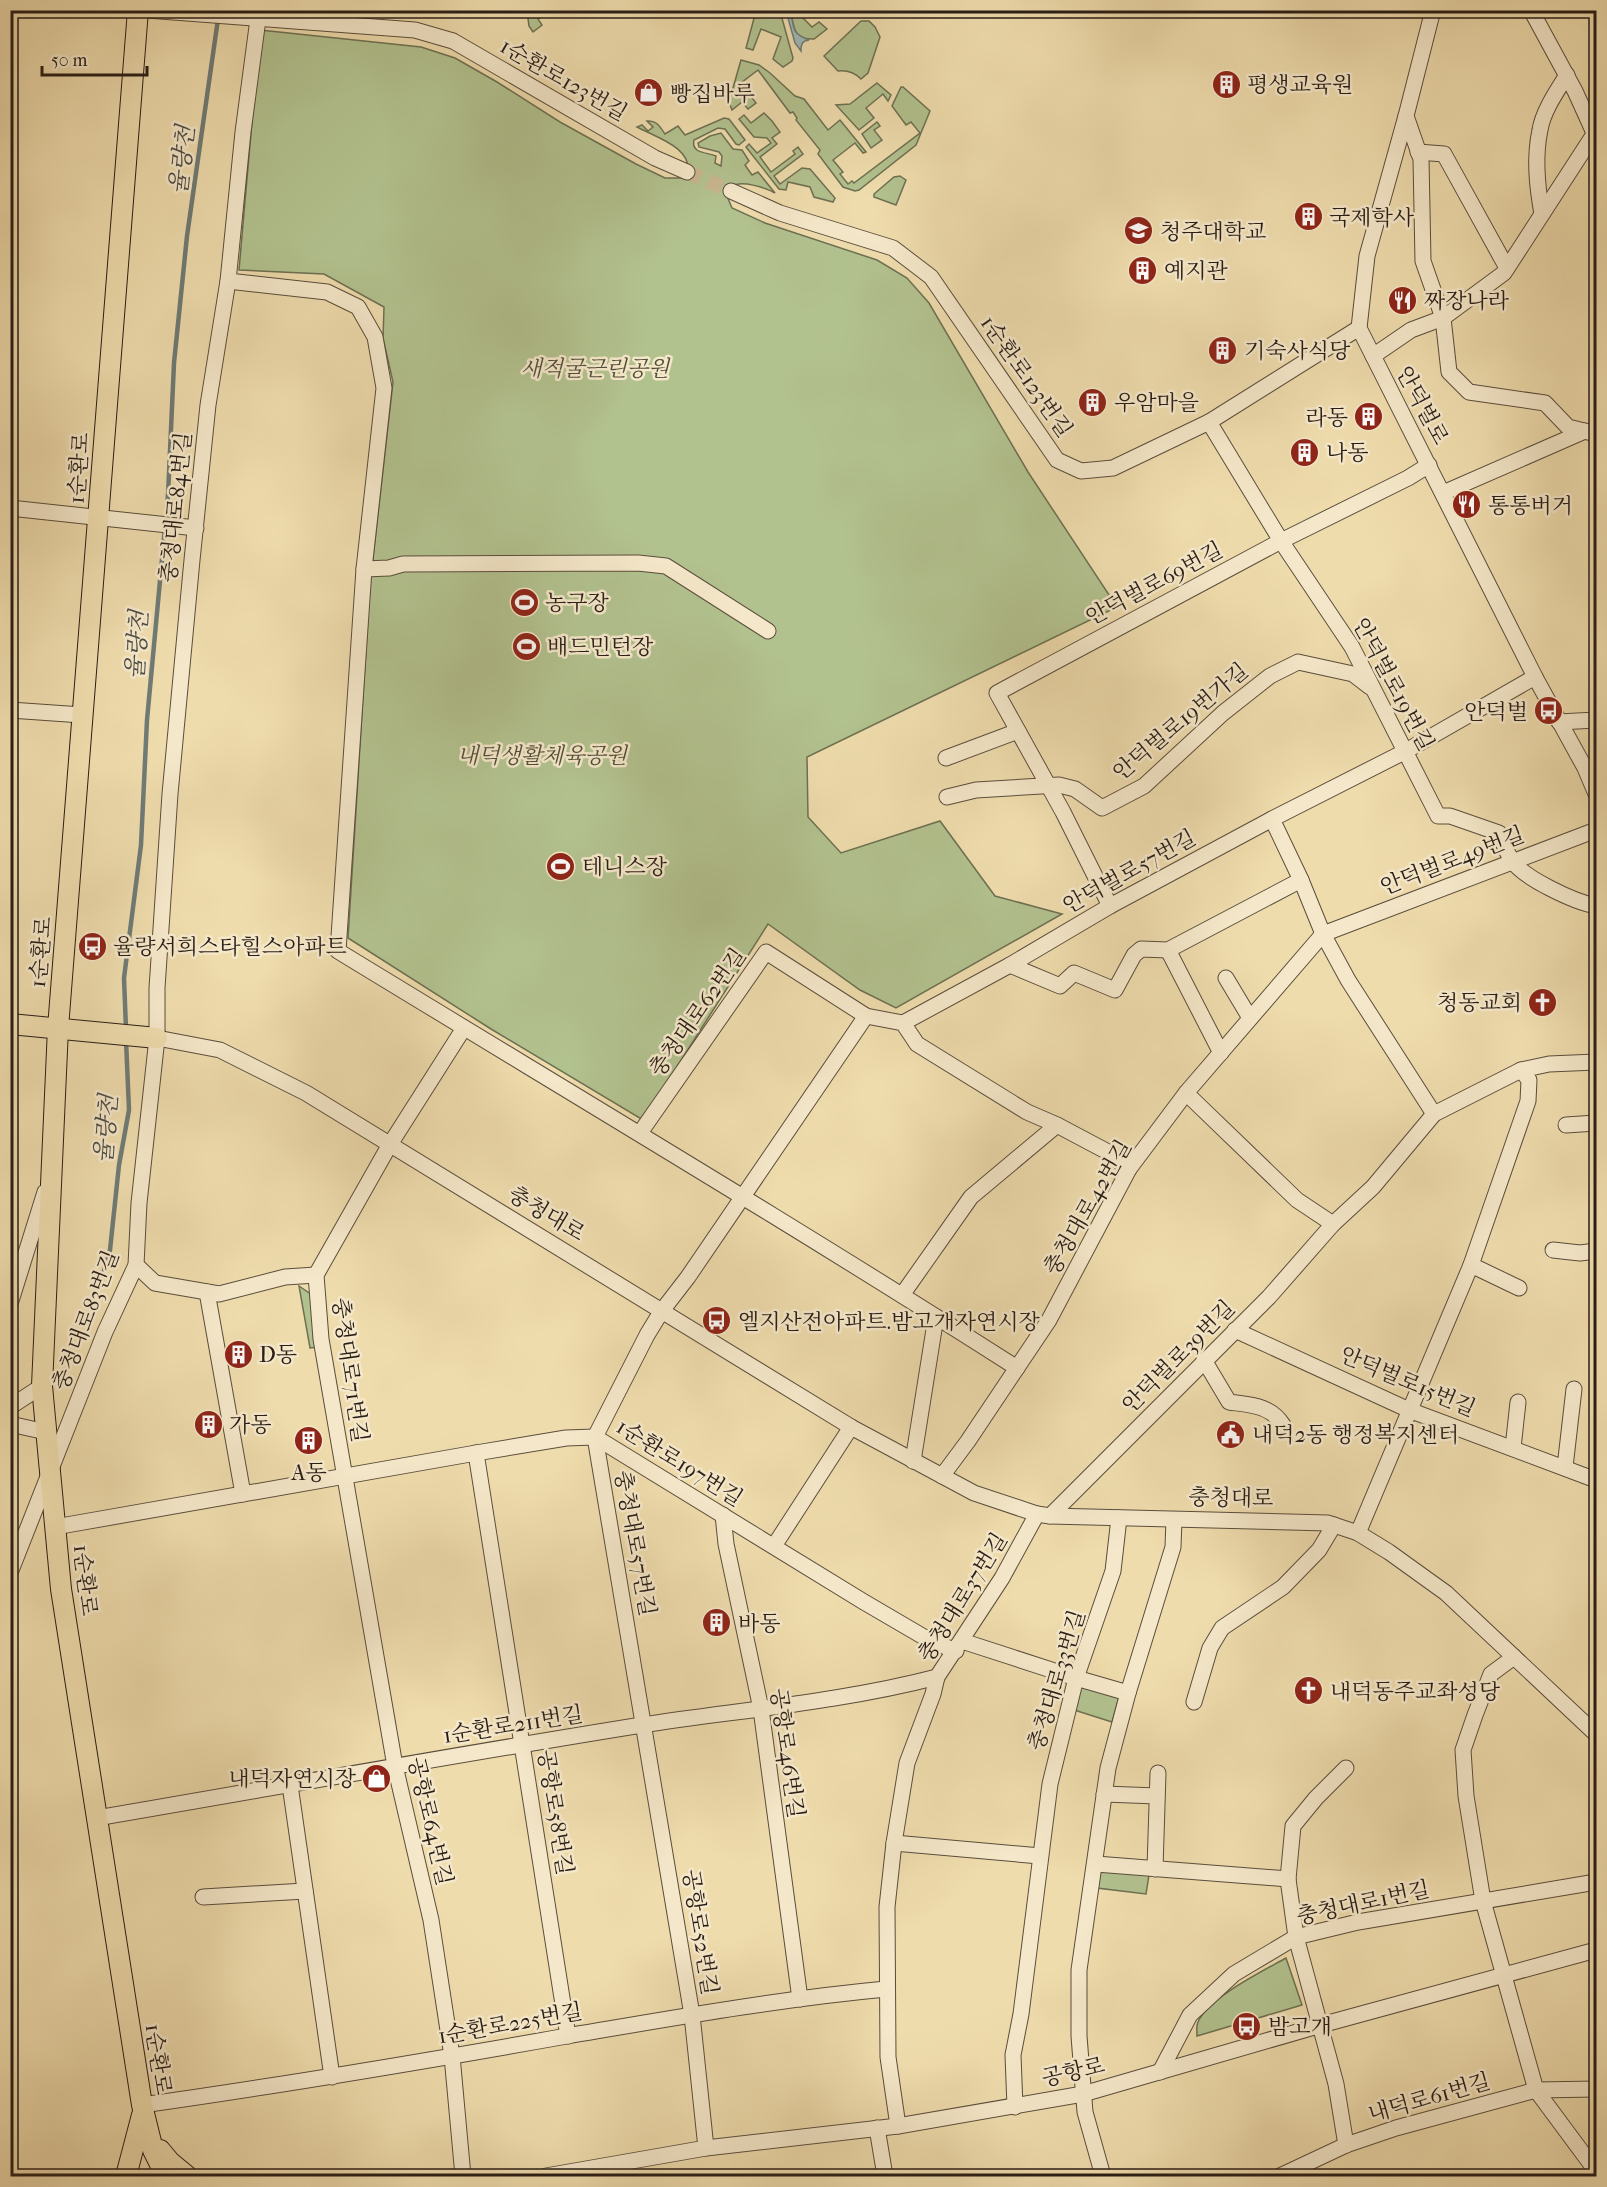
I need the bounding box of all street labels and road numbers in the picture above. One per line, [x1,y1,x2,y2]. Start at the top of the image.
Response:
street label: 1순환로123번길 [495,33,632,127]
street label: 1순환로123번길 [975,311,1078,442]
street label: 안덕벌로 [1391,362,1454,449]
street label: 충청대로84번길 [155,430,197,584]
street label: 1순환로 [64,431,94,505]
street label: 안덕벌로69번길 [1082,537,1227,631]
street label: 안덕벌로19번길 [1347,614,1439,755]
street label: 안덕벌로19번가길 [1108,658,1253,786]
street label: 안덕벌로49번길 [1377,822,1528,900]
street label: 안덕벌로57번길 [1059,825,1200,919]
street label: 1순환로 [25,915,57,989]
street label: 충청대로62번길 [644,943,752,1082]
street label: 충청대로42번길 [1039,1135,1137,1280]
street label: 충청대로 [503,1181,590,1247]
street label: 충청대로83번길 [47,1247,125,1394]
street label: 안덕벌로39번길 [1117,1295,1240,1418]
street label: 충청대로71번길 [327,1296,373,1444]
street label: 안덕벌로15번길 [1336,1342,1479,1422]
street label: 1순환로197번길 [611,1414,747,1512]
street label: 충청대로57번길 [609,1468,661,1618]
street label: 충청대로 [1188,1484,1274,1512]
street label: 충청대로37번길 [913,1528,1013,1667]
street label: 1순환로 [68,1543,102,1617]
street label: 충청대로33번길 [1023,1607,1091,1754]
street label: 공항로46번길 [765,1686,809,1820]
street label: 1순환로211번길 [441,1701,585,1749]
street label: 공항로58번길 [532,1747,578,1877]
street label: 공항로64번길 [403,1754,457,1888]
street label: 공항로52번길 [677,1867,723,1997]
street label: 충청대로1번길 [1294,1876,1432,1930]
street label: 1순환로225번길 [436,1998,584,2049]
street label: 1순환로 [140,2022,176,2097]
street label: 공항로 [1039,2052,1107,2092]
street label: 내덕로61번길 [1365,2068,1493,2128]

